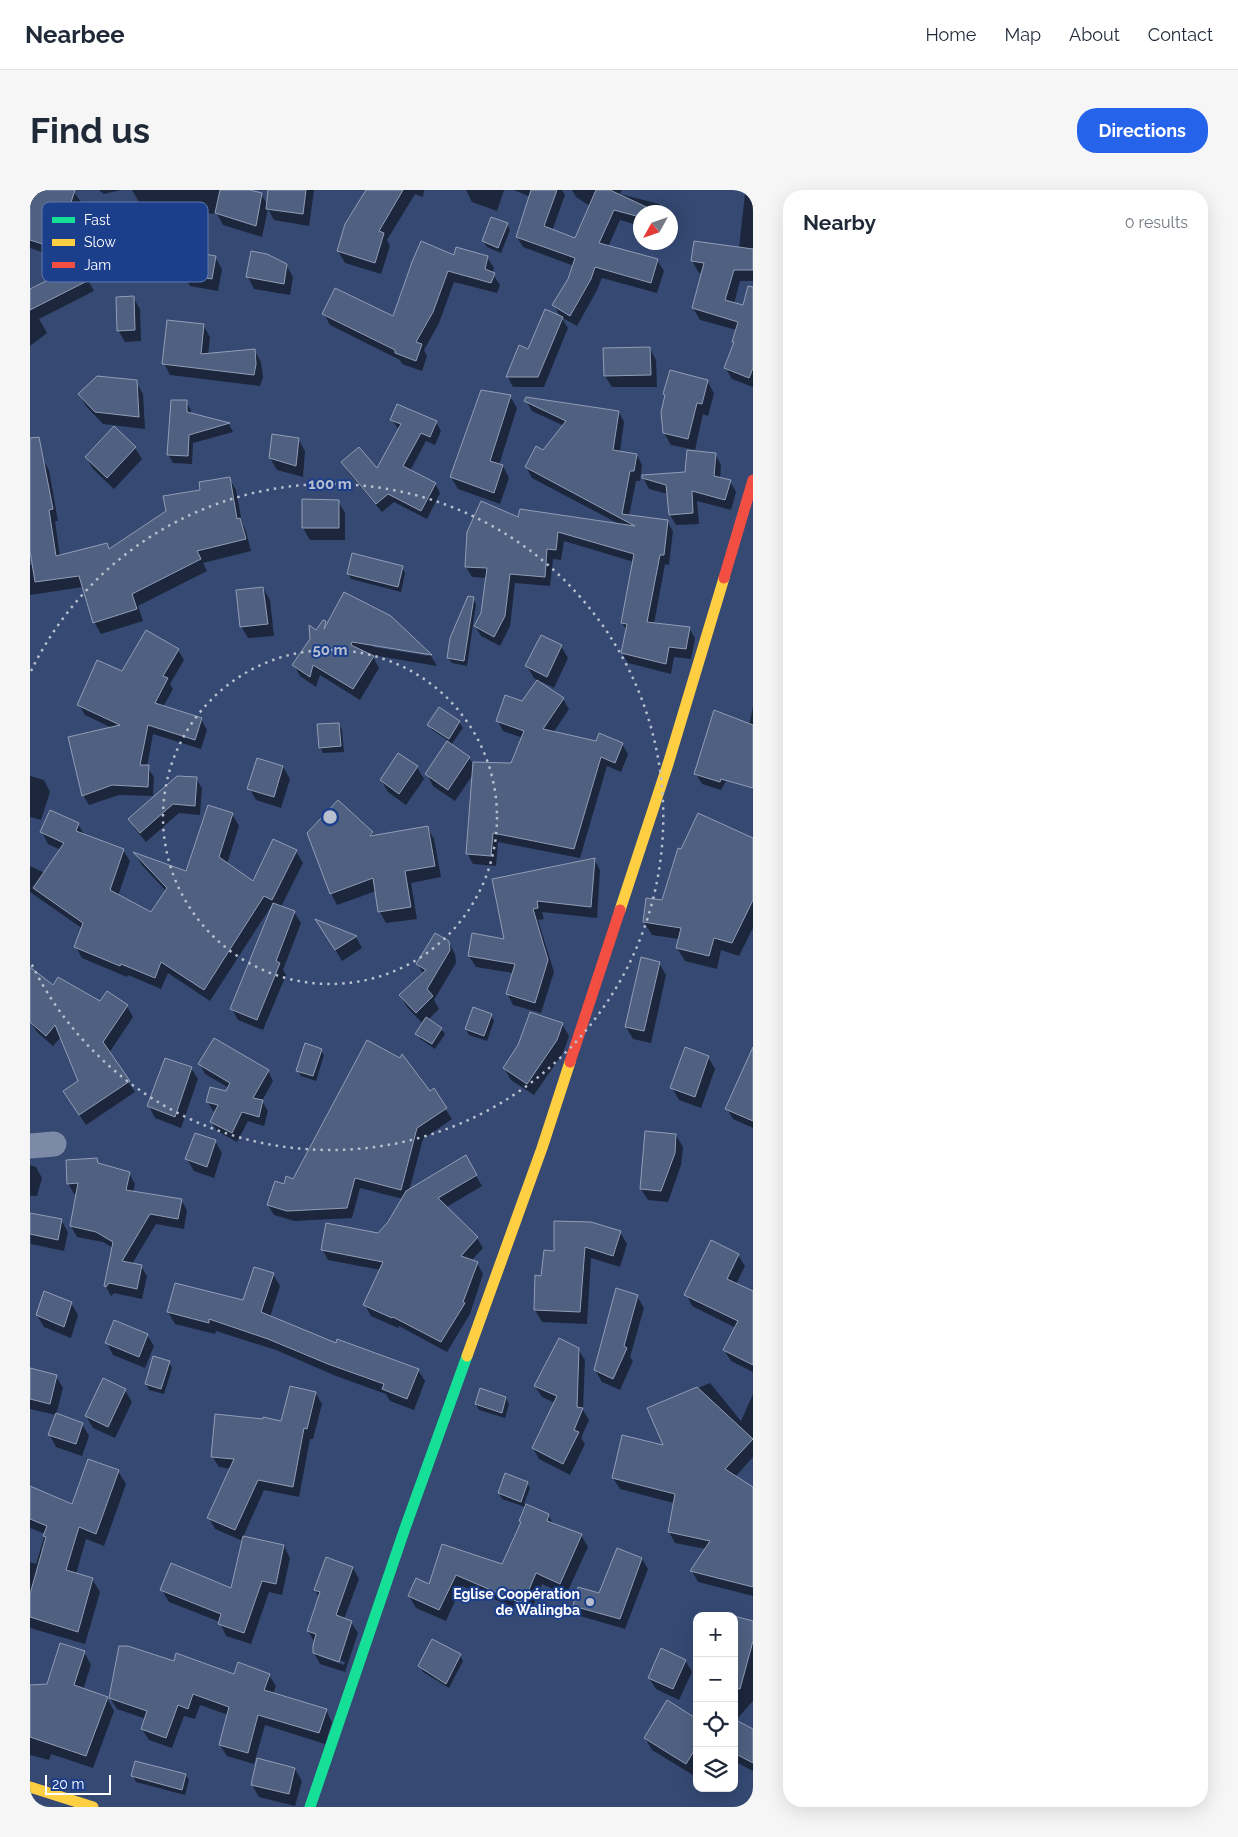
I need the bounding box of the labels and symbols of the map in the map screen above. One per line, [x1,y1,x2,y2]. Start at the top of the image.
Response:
legend [42,202,208,282]
north arrow [633,205,678,250]
text: Fast [84,212,111,228]
text: Slow [84,234,116,250]
text: Jam [84,257,111,273]
text: 100 m [308,475,352,493]
text: 50 m [312,641,348,659]
centre of rings [321,808,339,826]
place label: Eglise Coopération de Walingba [453,1586,580,1618]
marker: Eglise Coopération de Walingba [584,1596,596,1608]
scale bar [45,1772,111,1795]

